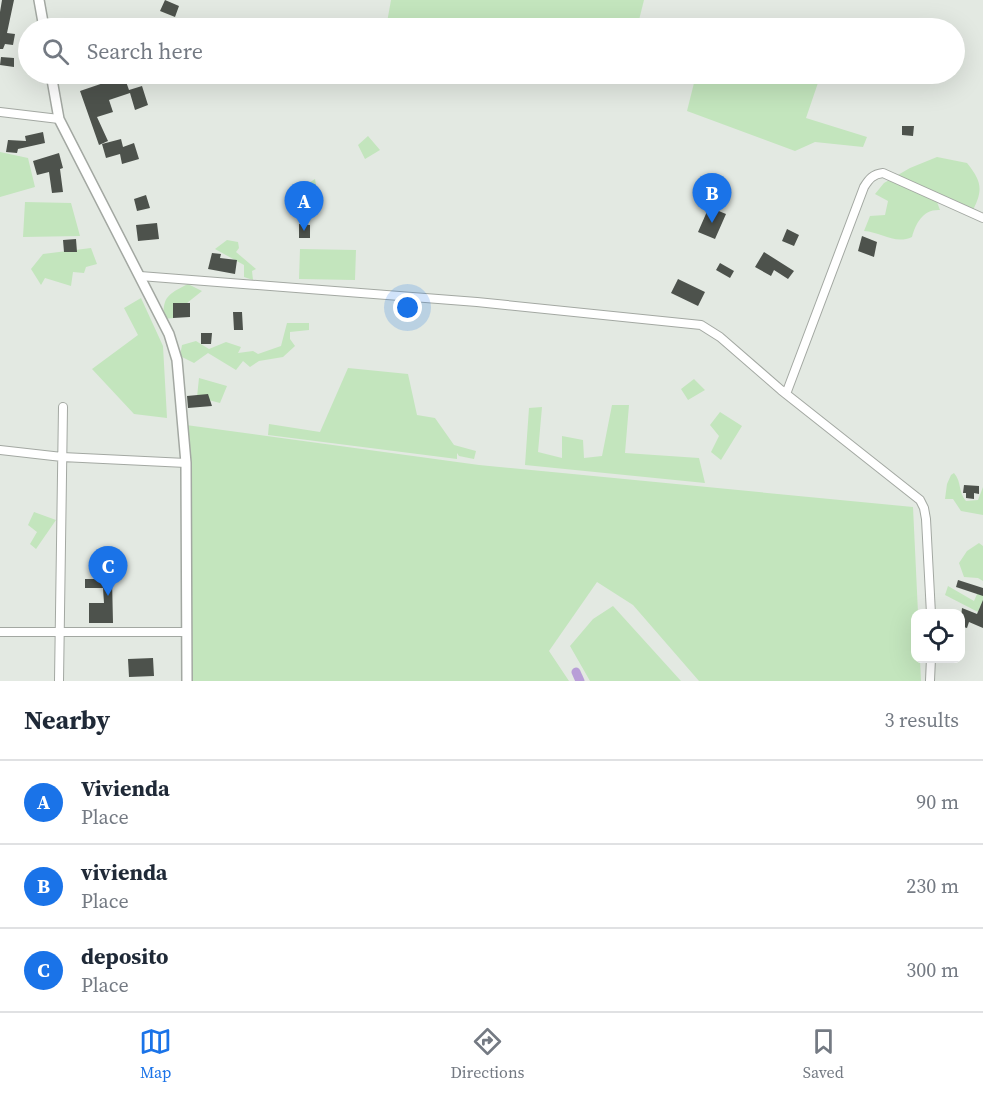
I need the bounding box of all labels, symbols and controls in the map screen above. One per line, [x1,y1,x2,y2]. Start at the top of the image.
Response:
search box [18,18,965,84]
icon: search [39,35,72,68]
text: Search here [87,36,203,66]
pin: B [692,174,732,223]
pin: A [284,182,324,231]
your location [393,293,422,322]
pin: C [88,546,128,596]
map controls [911,609,965,663]
button: locate [911,609,965,663]
text: Nearby [24,702,110,738]
text: 3 results [884,706,959,734]
text: Vivienda [81,773,170,803]
text: A [37,788,50,816]
text: 90 m [916,788,959,816]
text: Place [81,803,129,831]
text: vivienda [81,857,167,887]
text: B [37,872,50,900]
text: 230 m [906,872,959,900]
text: Place [81,887,129,915]
text: deposito [81,941,168,971]
text: C [37,956,50,984]
text: 300 m [906,956,959,984]
text: Place [81,971,129,999]
tab: Map [139,1025,172,1083]
tab: Directions [450,1025,525,1083]
tab: Saved [803,1025,844,1083]

